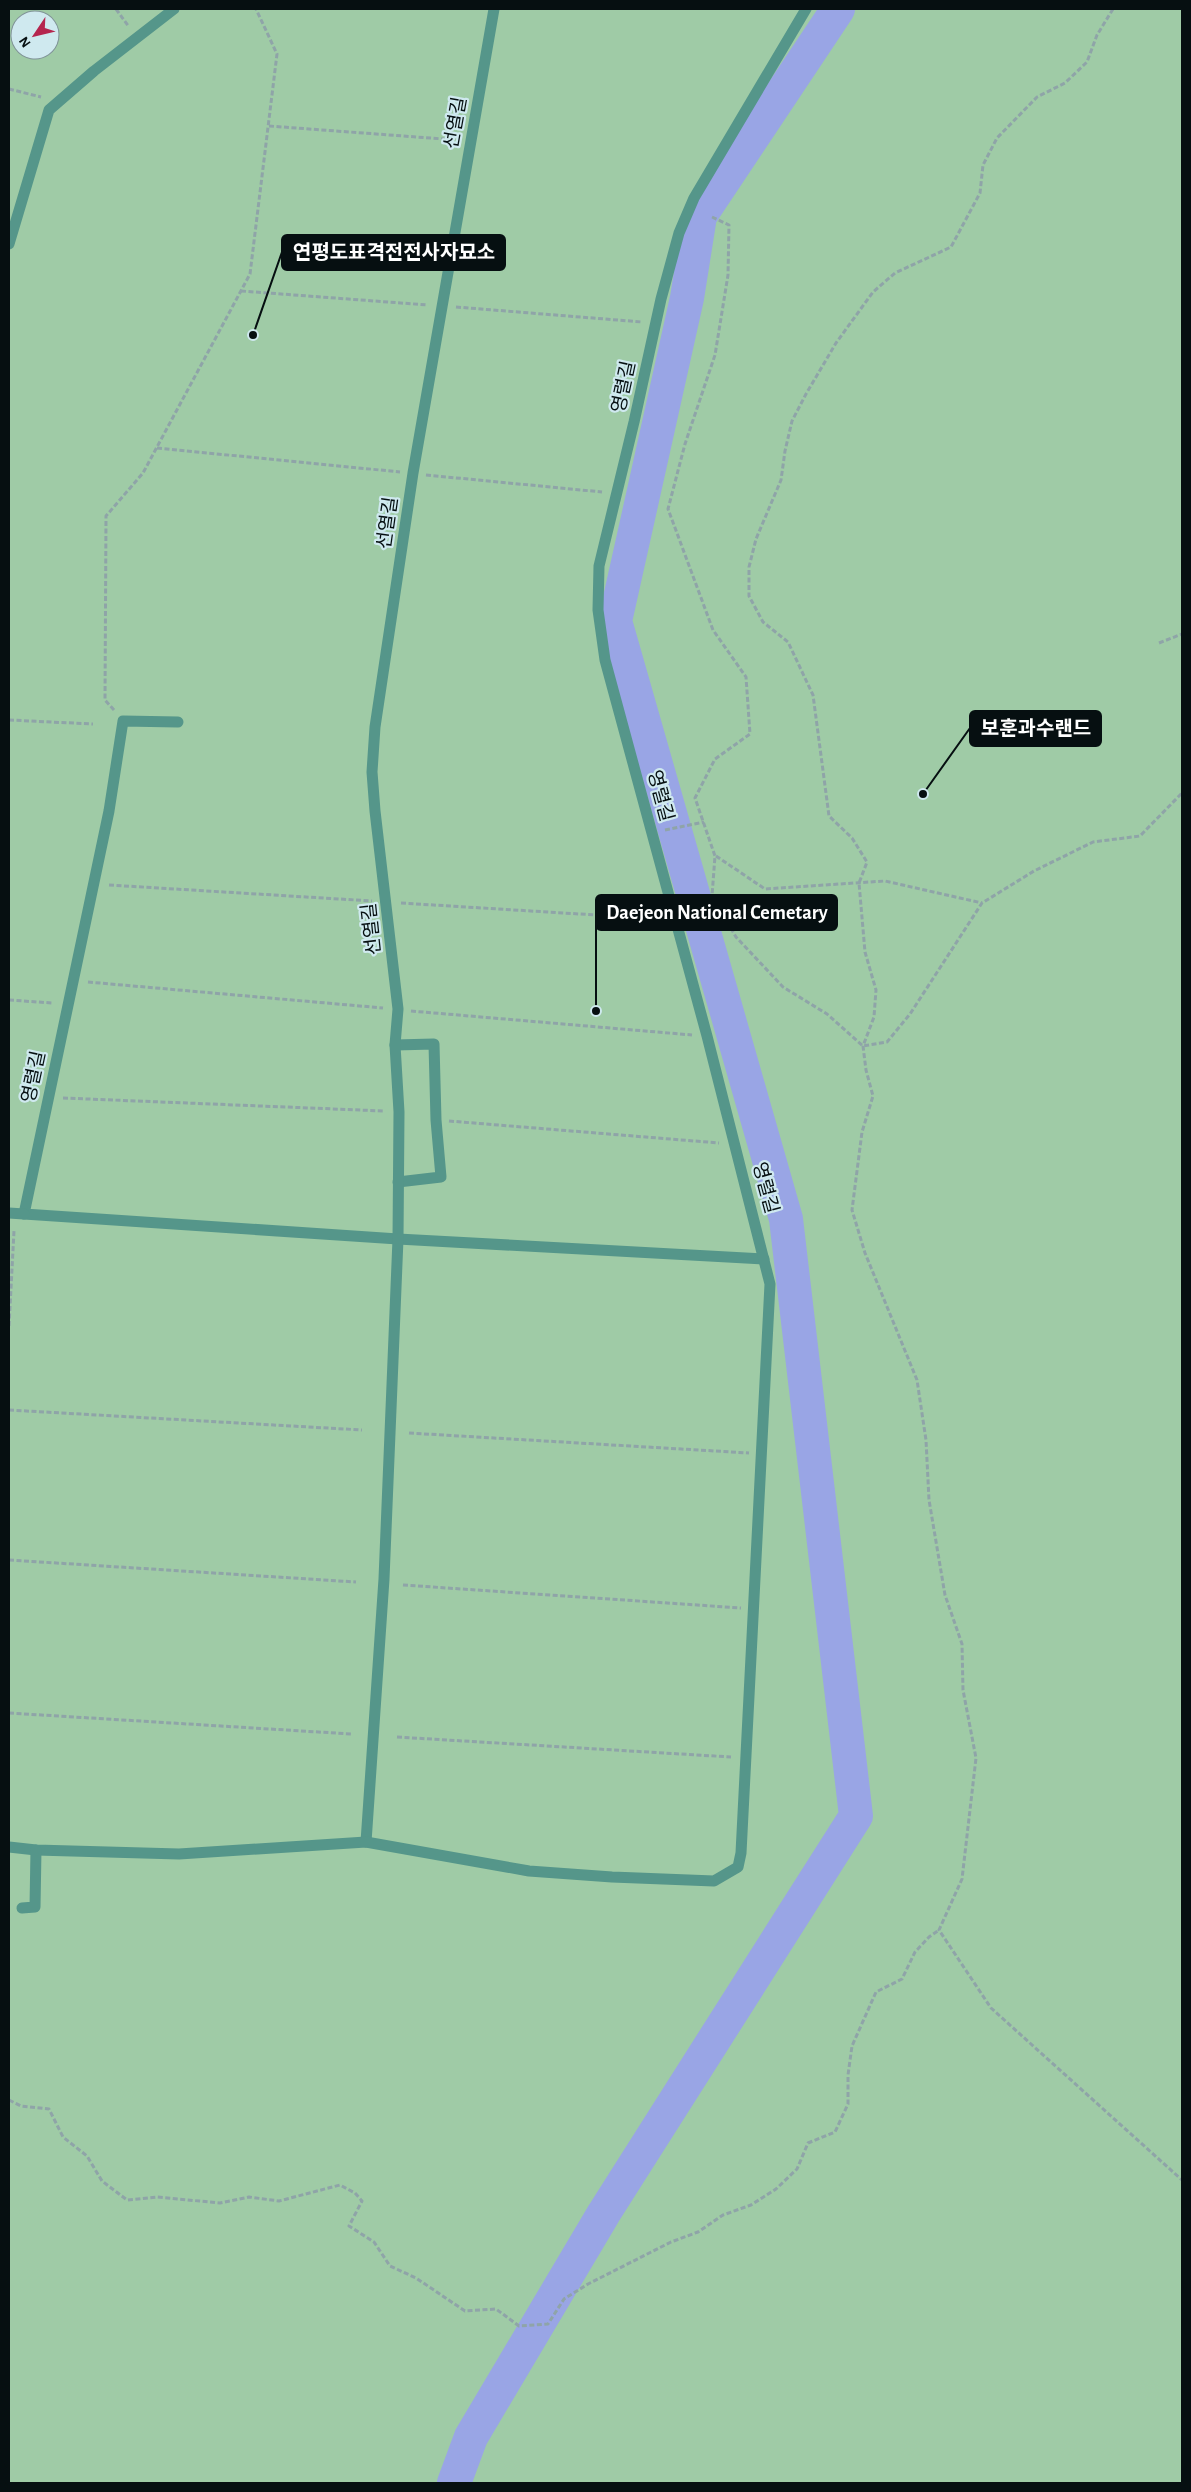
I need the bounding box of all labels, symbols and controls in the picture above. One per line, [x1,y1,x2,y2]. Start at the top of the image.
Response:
north arrow [10,10,60,60]
text: N [17,34,34,50]
street label: 선열길 [441,95,470,150]
callout: 연평도표격전전사자묘소 [282,235,505,270]
text: 연평도표격전전사자묘소 [293,242,495,263]
street label: 영렬길 [608,359,639,415]
street label: 선열길 [374,496,401,550]
callout: 보훈과수랜드 [970,711,1101,746]
text: 보훈과수랜드 [981,718,1091,739]
street label: 영렬길 [644,768,677,824]
callout: Daejeon National Cemetary [596,895,837,930]
street label: 선열길 [359,902,384,956]
text: Daejeon National Cemetary [606,903,828,923]
street label: 영렬길 [18,1049,49,1105]
street label: 영렬길 [749,1160,782,1216]

